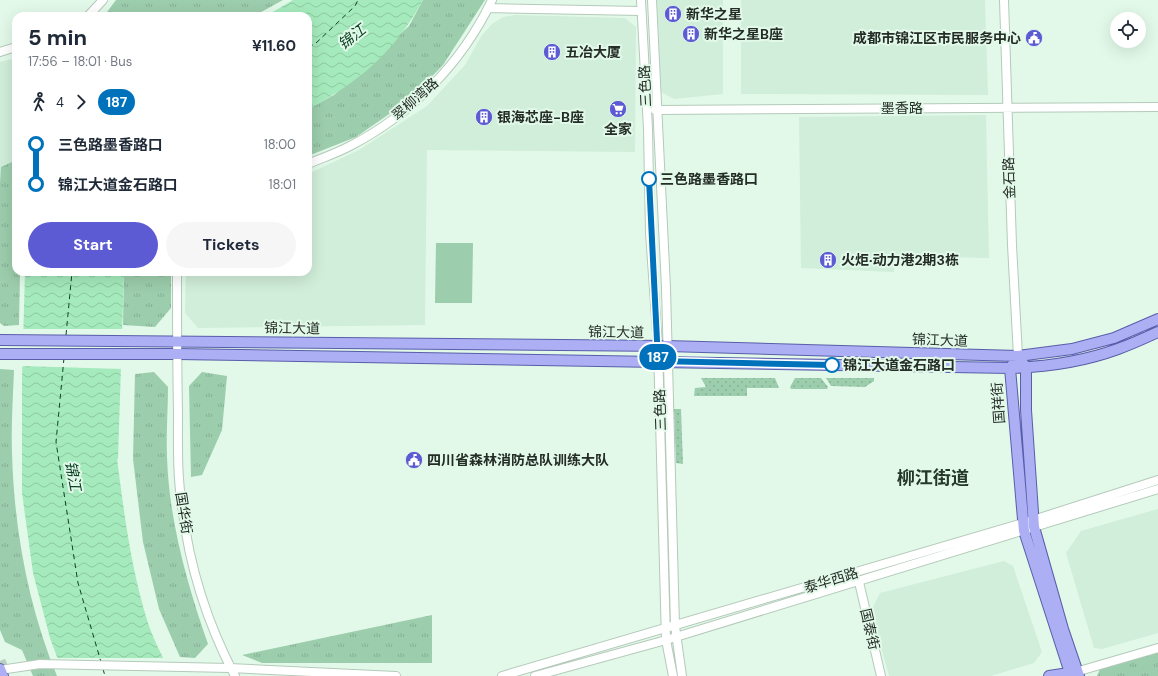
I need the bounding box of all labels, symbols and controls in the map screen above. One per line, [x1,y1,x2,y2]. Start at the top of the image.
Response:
building icon: 新华之星 [663,4,683,24]
place label: 新华之星 [686,5,742,23]
map controls [1110,12,1146,48]
button: locate [1110,12,1146,48]
water label: 锦江 [334,19,372,54]
text: 5 min [28,23,87,52]
building icon: 新华之星B座 [681,24,701,44]
place label: 新华之星B座 [704,25,783,43]
public building icon: 成都市锦江区市民服务中心 [1024,28,1044,48]
place label: 成都市锦江区市民服务中心 [853,29,1021,47]
text: ¥11.60 [252,36,296,56]
building icon: 五冶大厦 [542,42,562,62]
place label: 五冶大厦 [565,43,621,61]
text: 17:56 – 18:01 · Bus [28,53,132,70]
street label: 三色路 [635,65,655,107]
street label: 翠柳湾路 [388,74,442,124]
icon: walk [28,91,50,113]
icon: forward [70,91,92,113]
text: 187 [106,93,127,111]
text: 4 [56,94,64,111]
supermarket icon: 全家 [608,99,628,119]
street label: 墨香路 [881,99,923,117]
building icon: 银海芯座-B座 [474,107,494,127]
place label: 银海芯座-B座 [497,108,584,126]
place label: 全家 [604,120,632,138]
text: 三色路墨香路口 [58,135,163,155]
text: 18:00 [264,136,296,153]
street label: 金石路 [999,157,1019,199]
place label: 三色路墨香路口 [660,170,758,188]
marker: 三色路墨香路口 [641,171,657,187]
text: 锦江大道金石路口 [58,175,178,195]
text: 18:01 [268,176,296,193]
button: Start [28,222,158,268]
button: Tickets [166,222,296,268]
building icon: 火炬·动力港2期3栋 [818,250,838,270]
place label: 火炬·动力港2期3栋 [841,251,959,269]
street label: 锦江大道 [264,319,320,337]
street label: 锦江大道 [588,323,644,341]
street label: 锦江大道 [912,330,968,350]
line badge: 187 [635,344,681,370]
text: 187 [647,348,669,366]
place label: 锦江大道金石路口 [843,356,955,374]
marker: 锦江大道金石路口 [824,357,840,373]
street label: 国祥街 [988,381,1008,425]
street label: 三色路 [650,389,670,431]
public building icon: 四川省森林消防总队训练大队 [404,450,424,470]
place label: 四川省森林消防总队训练大队 [427,451,609,469]
water label: 锦江 [60,459,86,495]
district label: 柳江街道 [897,466,969,490]
street label: 国华街 [172,491,196,535]
street label: 泰华西路 [802,563,860,597]
street label: 国泰街 [857,607,883,651]

